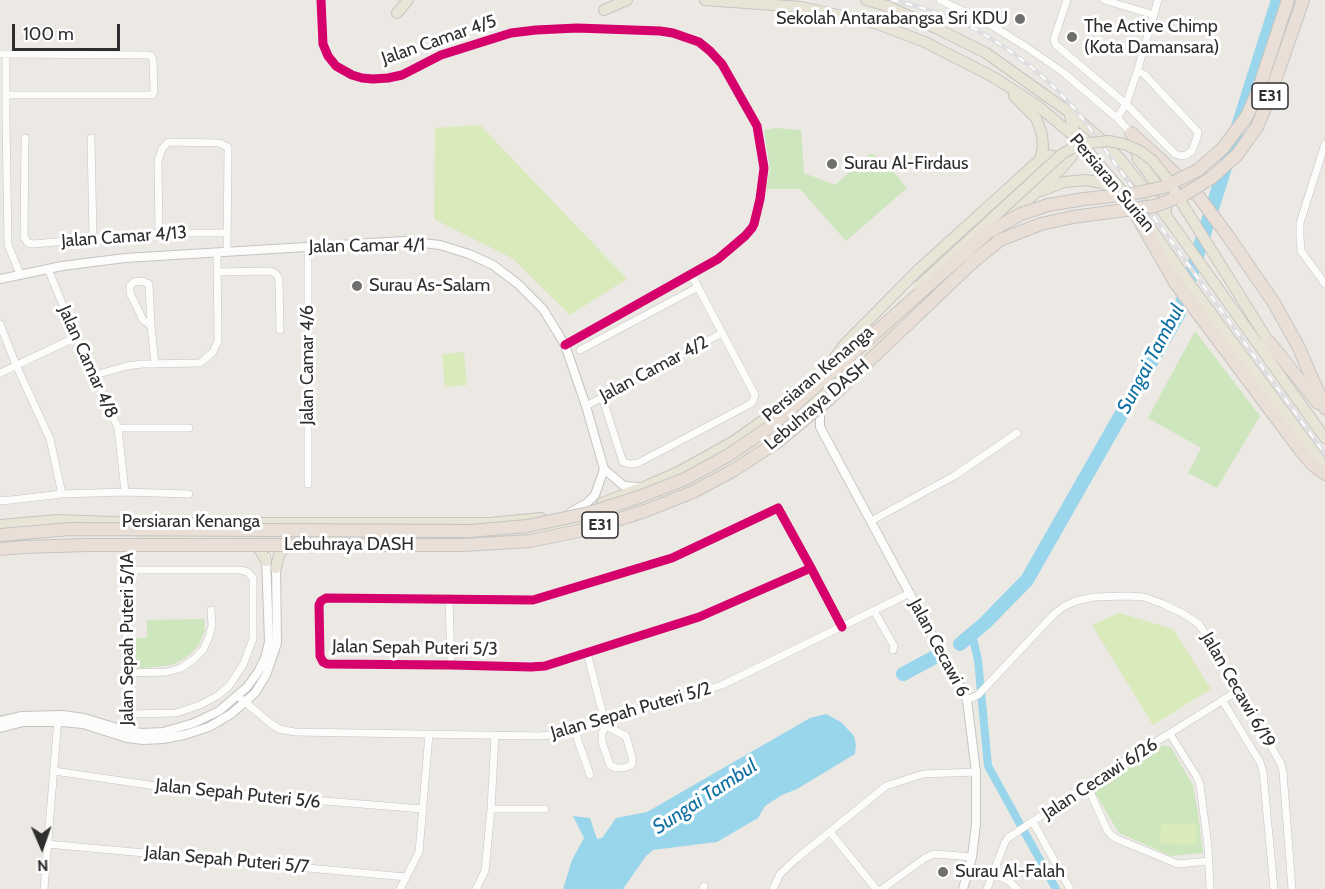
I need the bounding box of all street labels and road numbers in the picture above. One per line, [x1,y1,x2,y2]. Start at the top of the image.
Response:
street label: Jalan Camar 4/5 [379,10,499,70]
road number: E31 [1252,83,1288,109]
street label: Persiaran Surian [1065,130,1159,236]
street label: Jalan Camar 4/13 [61,222,187,252]
street label: Jalan Camar 4/1 [309,234,425,258]
street label: Jalan Camar 4/8 [54,302,122,422]
street label: Jalan Camar 4/6 [297,305,319,425]
street label: Persiaran Kenanga [758,321,878,427]
street label: Jalan Camar 4/2 [596,331,712,407]
street label: Lebuhraya DASH [760,355,874,455]
street label: Persiaran Kenanga [122,511,260,533]
road number: E31 [582,512,618,538]
street label: Lebuhraya DASH [284,534,414,556]
street label: Jalan Sepah Puteri 5/1A [117,552,139,726]
street label: Jalan Cecawi 6 [904,595,974,701]
street label: Jalan Cecawi 6/19 [1196,628,1280,752]
street label: Jalan Sepah Puteri 5/3 [332,636,498,660]
street label: Jalan Sepah Puteri 5/2 [548,678,714,744]
street label: Jalan Cecawi 6/26 [1038,734,1162,824]
street label: Jalan Sepah Puteri 5/6 [154,775,322,813]
street label: Jalan Sepah Puteri 5/7 [144,842,310,878]

